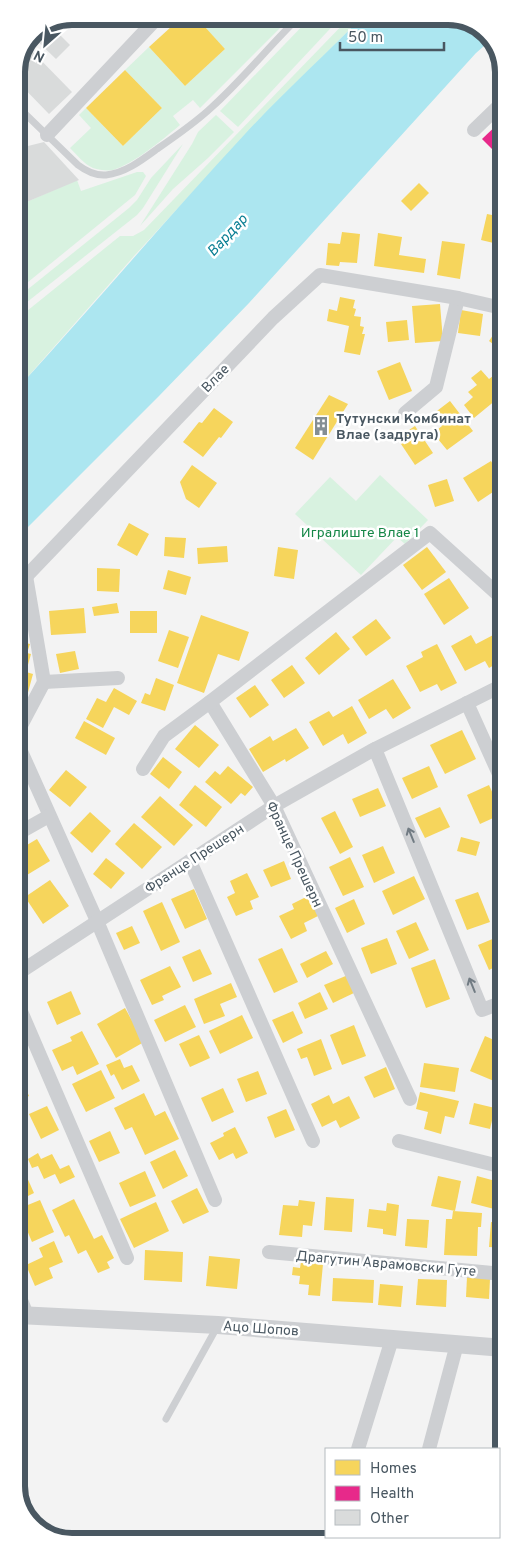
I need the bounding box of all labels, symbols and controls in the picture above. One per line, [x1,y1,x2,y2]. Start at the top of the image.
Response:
north arrow [20,20,70,70]
scale bar [340,20,444,52]
text: 50 m [348,29,383,48]
text: N [31,45,48,65]
water label: Вардар [204,210,253,261]
street label: Влае [199,361,234,397]
place label: Тутунски Комбинат Влае (задруга) [336,411,471,444]
building icon: Тутунски Комбинат Влае (задруга) [310,415,332,437]
park label: Игралиште Влае 1 [301,525,419,542]
street label: Франце Прешерн [262,799,326,910]
street label: Францe Прешерн [142,821,248,898]
one-way arrow [405,828,415,843]
one-way arrow [467,978,477,993]
street label: Драгутин Аврамовски Гуте [295,1248,477,1281]
street label: Ацо Шопов [222,1318,299,1341]
legend [325,1448,500,1538]
text: Homes [370,1460,417,1479]
text: Health [370,1485,414,1504]
text: Other [370,1510,409,1529]

